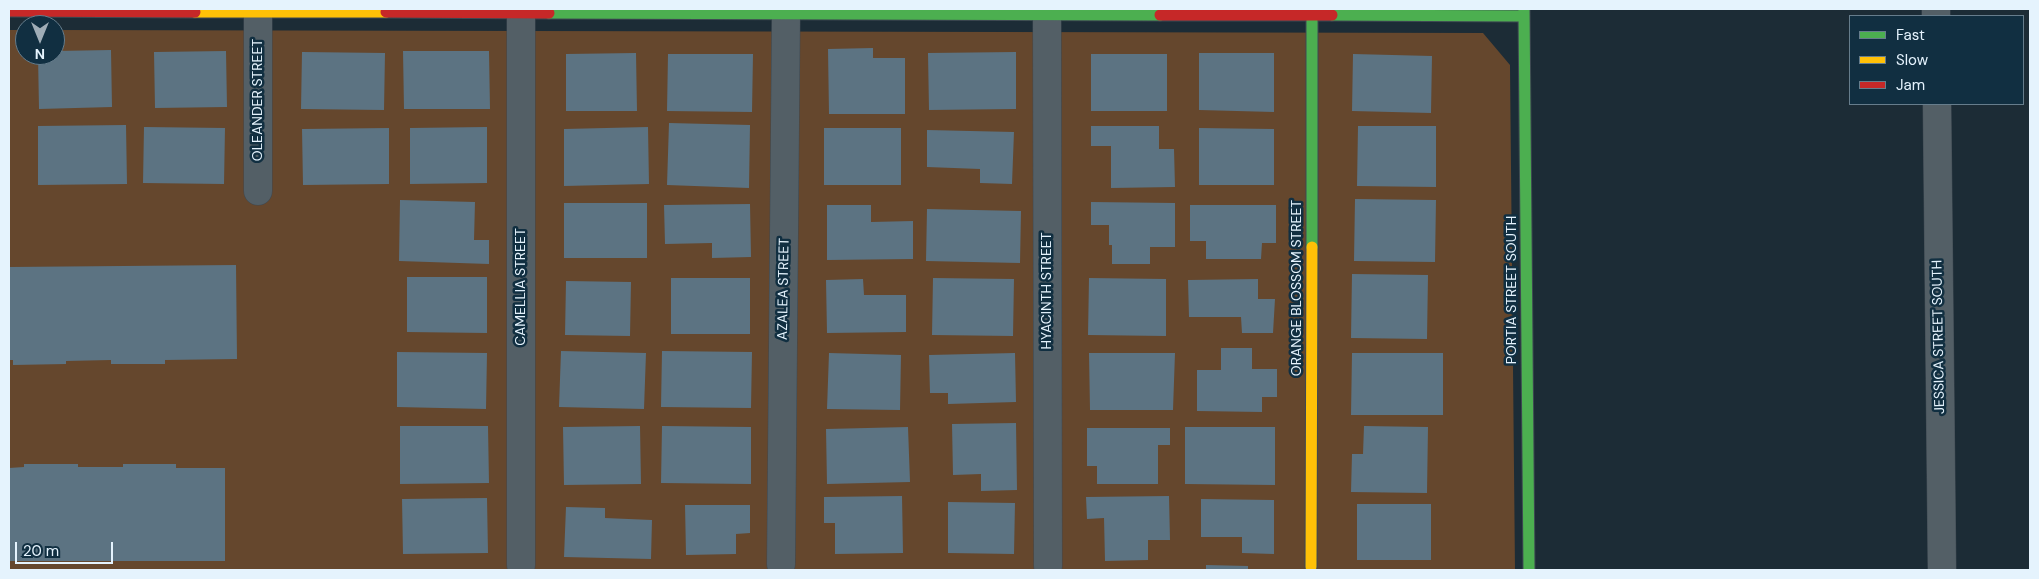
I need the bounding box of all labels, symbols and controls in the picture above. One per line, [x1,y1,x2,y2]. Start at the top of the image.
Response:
north arrow [15,15,65,65]
legend [1849,15,2024,105]
text: Fast [1896,25,1925,45]
street label: OLEANDER STREET [250,39,266,161]
text: N [35,45,45,63]
text: Slow [1896,50,1928,70]
text: Jam [1896,75,1925,95]
street label: ORANGE BLOSSOM STREET [1289,200,1305,376]
street label: PORTIA STREET SOUTH [1504,216,1520,364]
street label: CAMELLIA STREET [513,228,529,346]
street label: HYACINTH STREET [1039,232,1055,350]
street label: AZALEA STREET [775,238,793,340]
street label: JESSICA STREET SOUTH [1929,260,1949,414]
scale bar [18,532,115,564]
text: 20 m [23,541,59,561]

